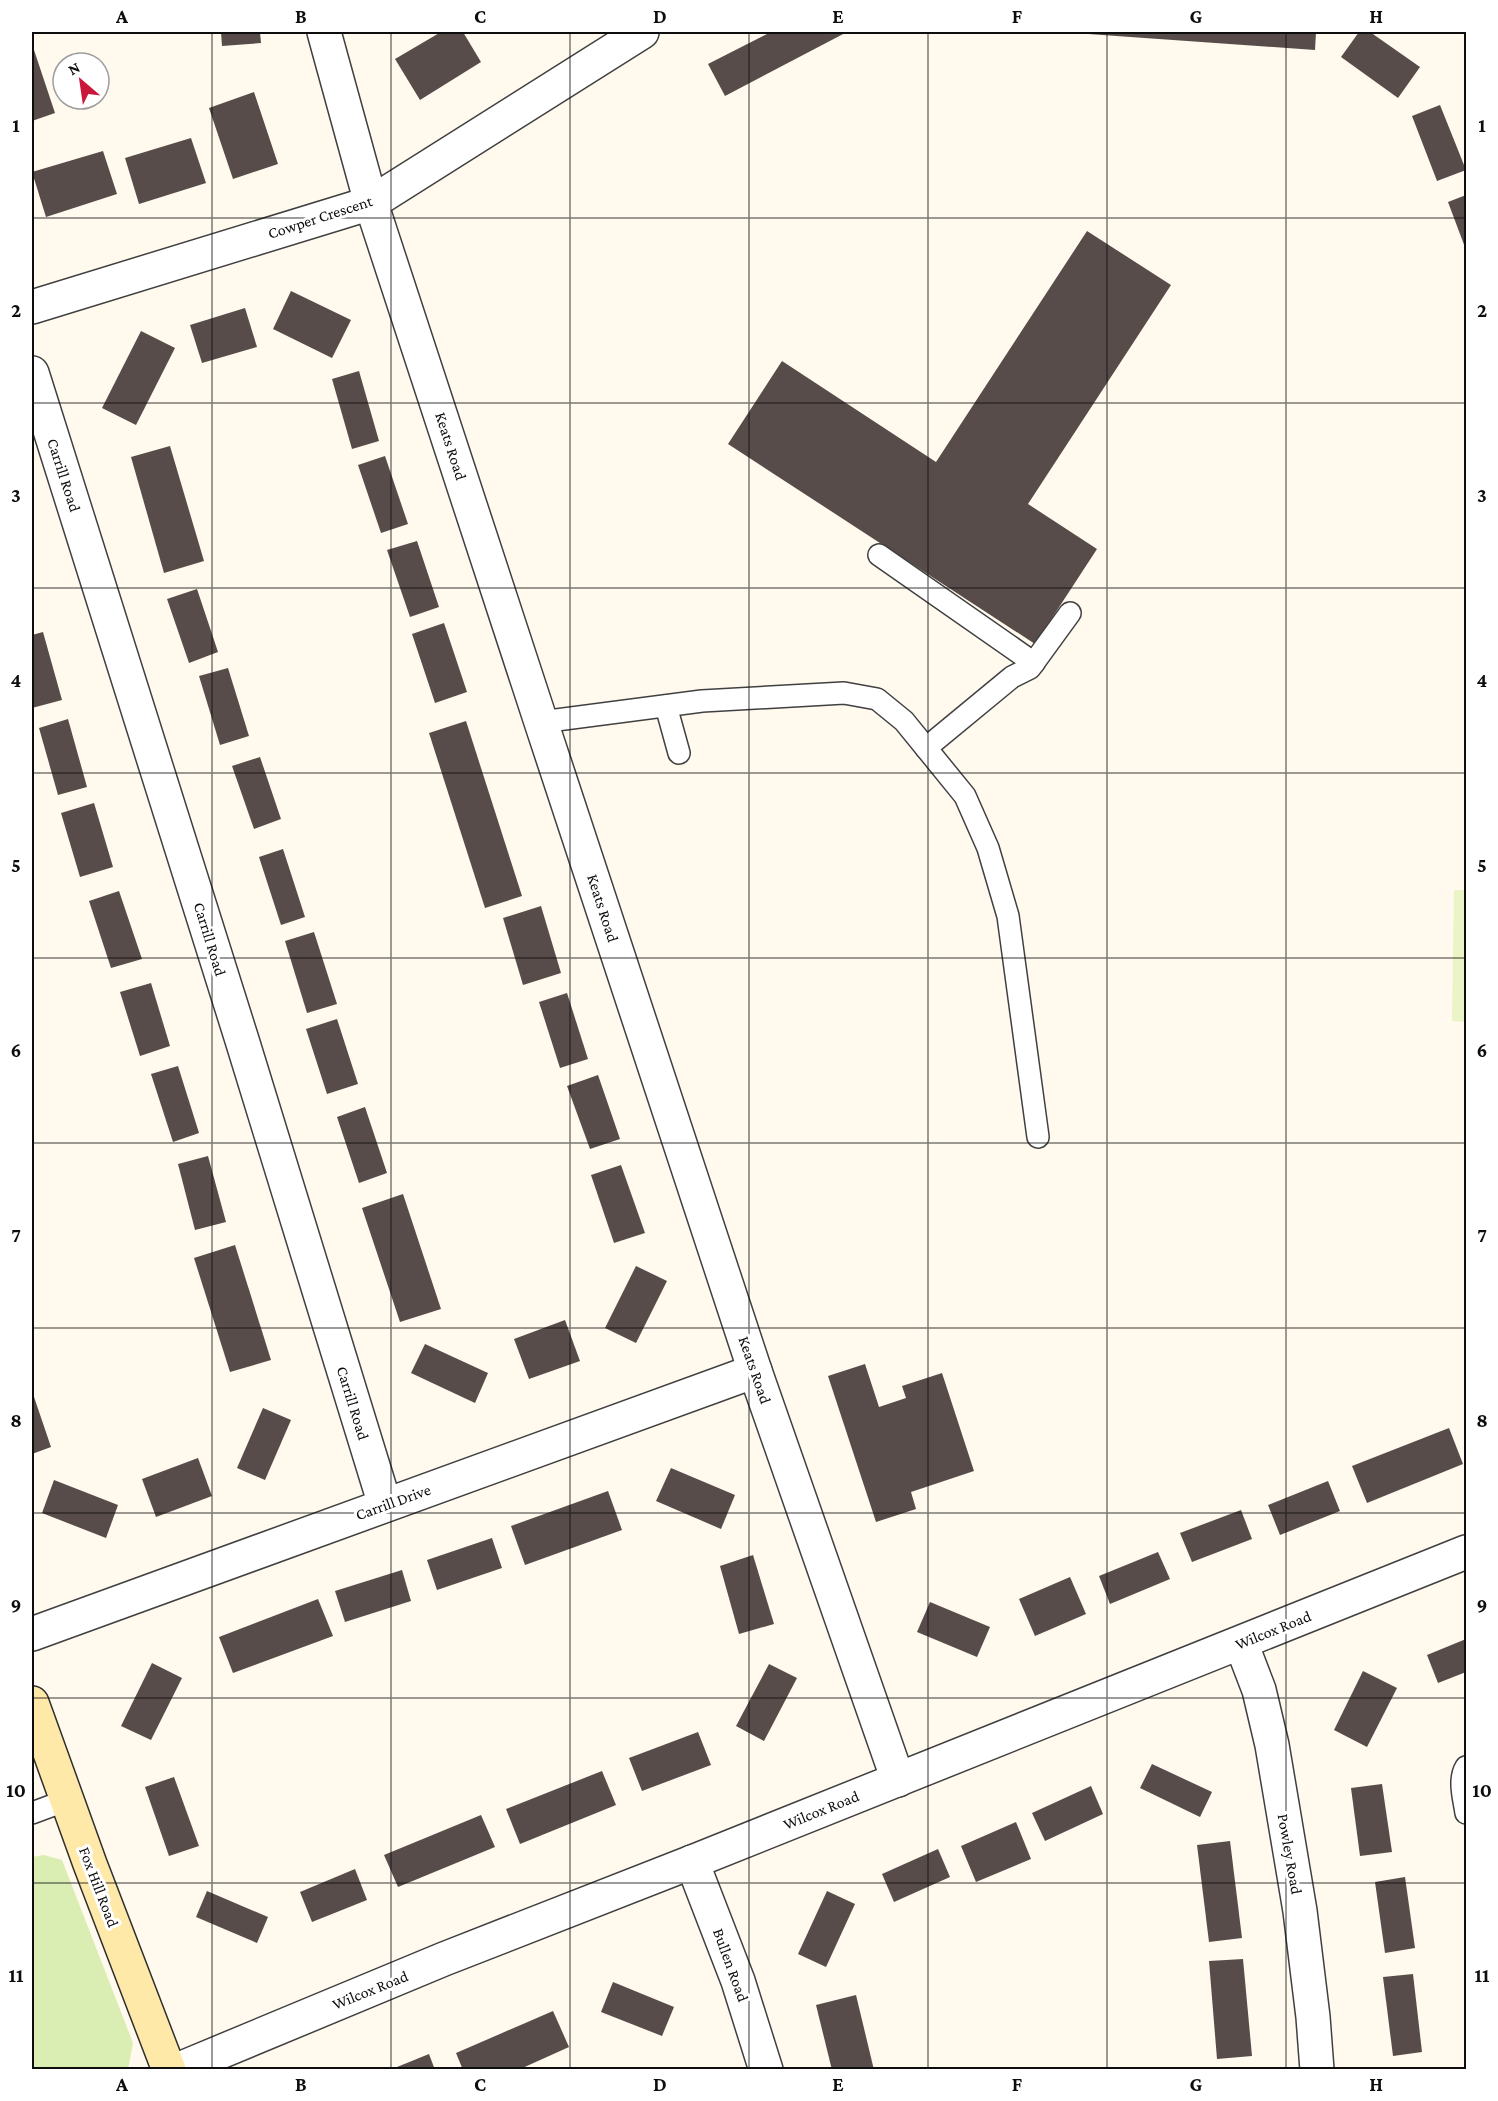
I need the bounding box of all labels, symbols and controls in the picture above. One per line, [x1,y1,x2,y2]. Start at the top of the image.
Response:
text: A [115,5,129,27]
text: B [295,5,307,27]
text: C [474,5,486,27]
text: D [653,5,667,27]
text: E [832,5,844,27]
text: F [1012,5,1023,27]
text: G [1190,5,1203,27]
text: H [1369,5,1383,27]
north arrow [51,51,111,111]
text: N [65,58,83,78]
text: 1 [12,114,20,136]
text: 1 [1478,114,1486,136]
street label: Cowper Crescent [266,192,375,243]
text: 2 [11,299,21,321]
text: 2 [1477,299,1487,321]
street label: Keats Road [432,410,470,483]
street label: Carrill Road [44,436,84,514]
text: 3 [11,484,21,506]
text: 3 [1477,484,1487,506]
text: 4 [11,669,22,691]
text: 4 [1477,669,1488,691]
text: 5 [11,854,21,876]
text: 5 [1477,854,1487,876]
street label: Keats Road [584,872,622,945]
street label: Carrill Road [191,900,229,978]
text: 6 [11,1039,21,1061]
text: 6 [1477,1039,1487,1061]
text: 7 [11,1224,21,1246]
text: 7 [1477,1224,1487,1246]
street label: Keats Road [736,1334,775,1407]
street label: Carrill Road [334,1364,372,1442]
text: 8 [10,1409,22,1431]
text: 8 [1476,1409,1488,1431]
street label: Carrill Drive [353,1481,433,1523]
text: 9 [11,1594,21,1616]
text: 9 [1477,1594,1487,1616]
street label: Wilcox Road [1233,1607,1314,1653]
text: 10 [6,1779,26,1801]
text: 10 [1472,1779,1492,1801]
street label: Wilcox Road [781,1787,862,1833]
street label: Powley Road [1274,1812,1306,1896]
street label: Fox Hill Road [76,1845,122,1930]
street label: Bullen Road [710,1926,752,2004]
text: 11 [9,1964,24,1986]
text: 11 [1475,1964,1490,1986]
street label: Wilcox Road [330,1967,411,2013]
text: A [115,2073,129,2095]
text: B [295,2073,307,2095]
text: C [474,2073,486,2095]
text: D [653,2073,667,2095]
text: E [832,2073,844,2095]
text: F [1012,2073,1023,2095]
text: G [1190,2073,1203,2095]
text: H [1369,2073,1383,2095]

